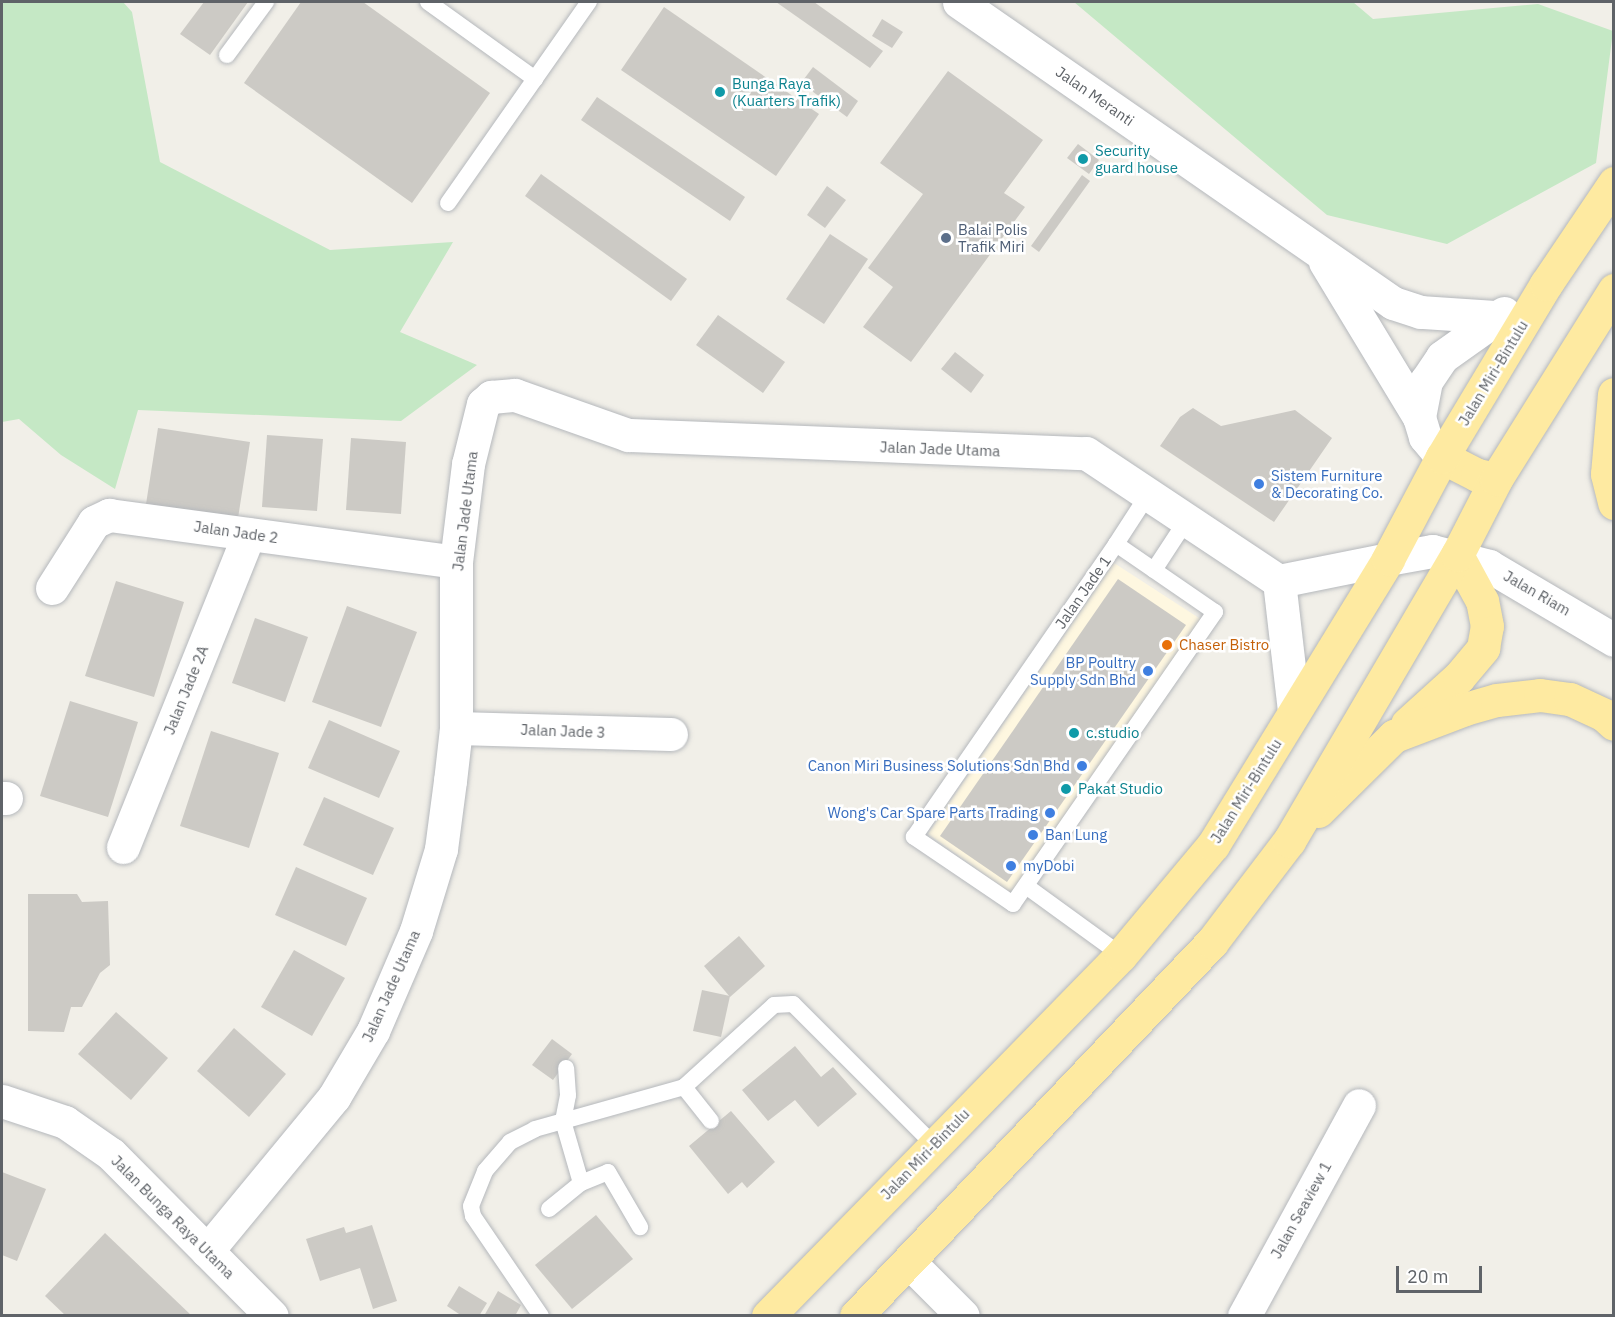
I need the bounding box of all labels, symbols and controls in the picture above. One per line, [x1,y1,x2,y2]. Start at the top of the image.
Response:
street label: Jalan Meranti [1052,62,1138,130]
place label: Bunga Raya (Kuarters Trafik) [732,74,841,109]
marker: Bunga Raya (Kuarters Trafik) [713,85,727,99]
place label: Security guard house [1095,141,1178,176]
marker: Security guard house [1076,152,1090,166]
place label: Balai Polis Trafik Miri [958,220,1028,255]
marker: Balai Polis Trafik Miri [939,231,953,245]
street label: Jalan Miri-Bintulu [1455,317,1531,429]
street label: Jalan Jade Utama [879,438,1001,460]
street label: Jalan Jade Utama [449,450,481,572]
place label: Sistem Furniture & Decorating Co. [1271,466,1383,501]
marker: Sistem Furniture & Decorating Co. [1252,477,1266,491]
street label: Jalan Jade 2 [193,517,279,547]
street label: Jalan Jade 1 [1051,552,1115,632]
street label: Jalan Riam [1500,567,1574,619]
place label: Chaser Bistro [1179,636,1269,654]
marker: Chaser Bistro [1160,638,1174,652]
street label: Jalan Jade 2A [160,643,212,737]
place label: BP Poultry Supply Sdn Bhd [1030,653,1136,688]
marker: BP Poultry Supply Sdn Bhd [1141,664,1155,678]
street label: Jalan Jade 3 [520,721,606,741]
place label: c.studio [1086,724,1139,742]
marker: c.studio [1067,726,1081,740]
street label: Jalan Miri-Bintulu [1207,736,1285,846]
place label: Canon Miri Business Solutions Sdn Bhd [808,757,1070,775]
marker: Canon Miri Business Solutions Sdn Bhd [1075,759,1089,773]
place label: Pakat Studio [1078,780,1163,798]
marker: Pakat Studio [1059,782,1073,796]
place label: Wong's Car Spare Parts Trading [828,804,1038,822]
marker: Wong's Car Spare Parts Trading [1043,806,1057,820]
place label: Ban Lung [1045,826,1107,844]
marker: Ban Lung [1026,828,1040,842]
place label: myDobi [1023,857,1074,875]
marker: myDobi [1004,859,1018,873]
street label: Jalan Jade Utama [358,927,424,1045]
street label: Jalan Miri-Bintulu [877,1105,973,1203]
street label: Jalan Bunga Raya Utama [108,1152,238,1282]
street label: Jalan Seaview 1 [1267,1158,1335,1262]
scale bar [1399,1254,1484,1292]
text: 20 m [1407,1265,1449,1288]

